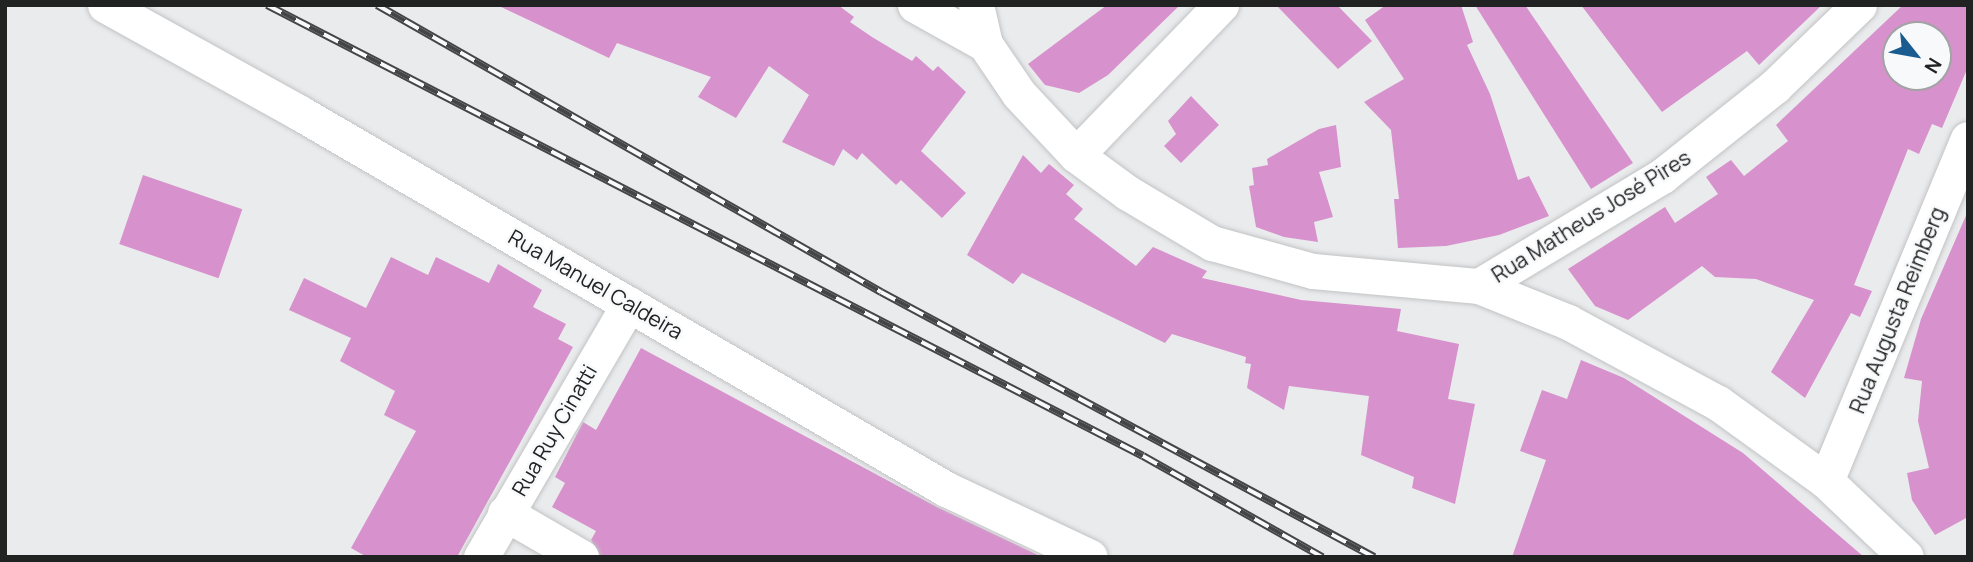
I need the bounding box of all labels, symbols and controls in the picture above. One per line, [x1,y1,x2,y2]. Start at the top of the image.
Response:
north arrow [1882,21,1952,91]
text: N [1919,53,1948,78]
street label: Rua Matheus José Pires [1487,144,1695,288]
street label: Rua Augusta Reimberg [1844,203,1950,417]
street label: Rua Manuel Caldeira [504,224,688,344]
street label: Rua Ruy Cinatti [506,360,602,500]

